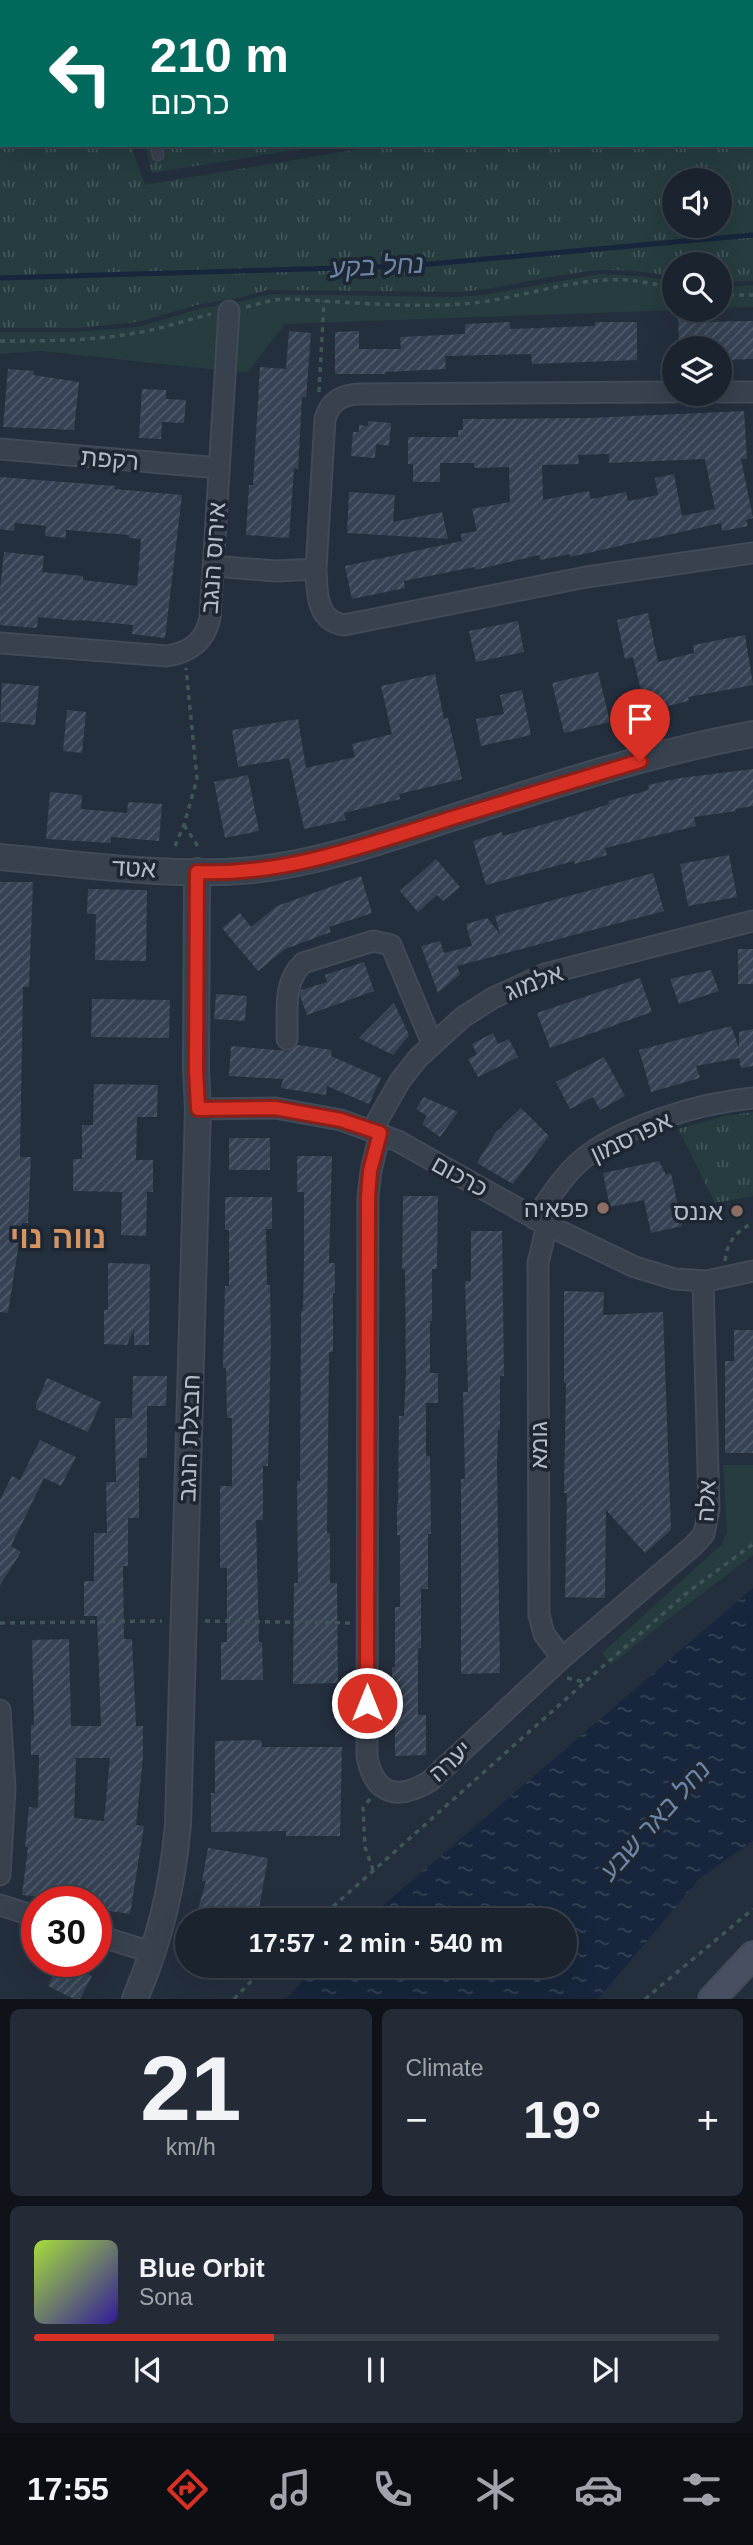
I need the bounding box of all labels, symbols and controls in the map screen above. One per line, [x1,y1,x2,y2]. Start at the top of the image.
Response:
icon: left [35,28,126,119]
text: 210 m [150,28,289,82]
text: כרכום [150,85,230,121]
map controls [662,168,732,406]
button: sound [662,168,732,238]
water label: נחל בקע [328,249,425,283]
button: search [662,252,732,322]
button: layers [662,336,732,406]
street label: רקפת [80,443,140,475]
street label: אירוס הנגב [196,501,230,615]
pin [610,689,670,761]
icon: arrive [621,700,659,738]
street label: אטד [111,853,157,883]
street label: אלמוג [501,959,567,1005]
street label: אפרסמון [586,1107,676,1167]
street label: כרכום [427,1150,493,1202]
place label: פפאיה [524,1195,589,1222]
place label: אננס [674,1198,723,1225]
marker: פפאיה [595,1200,611,1216]
marker: אננס [729,1203,745,1219]
district label: נווה נוי [10,1219,106,1255]
street label: חבצלת הנגב [173,1374,205,1502]
street label: גומא [525,1421,552,1469]
street label: אלה [691,1479,721,1523]
position arrow [330,1666,404,1740]
street label: יערה [423,1735,477,1787]
water label: נחל באר שבע [593,1754,716,1887]
speed limit sign: 30 [21,1886,112,1977]
text: 17:57 · 2 min · 540 m [249,1928,503,1958]
text: 21 [140,2038,241,2139]
text: Climate [406,2055,483,2081]
text: 19° [523,2091,602,2149]
text: − [406,2099,428,2141]
text: + [697,2099,719,2141]
text: km/h [166,2134,216,2160]
text: Blue Orbit [139,2253,265,2283]
text: Sona [139,2284,193,2310]
icon: previous [129,2351,167,2389]
icon: pause [357,2351,395,2389]
icon: next [586,2351,624,2389]
icon: directions [163,2465,212,2514]
icon: music [266,2465,315,2514]
icon: phone [368,2465,417,2514]
icon: climate [471,2465,520,2514]
icon: car [574,2465,623,2514]
icon: filters [677,2465,726,2514]
text: 17:55 [27,2471,109,2507]

